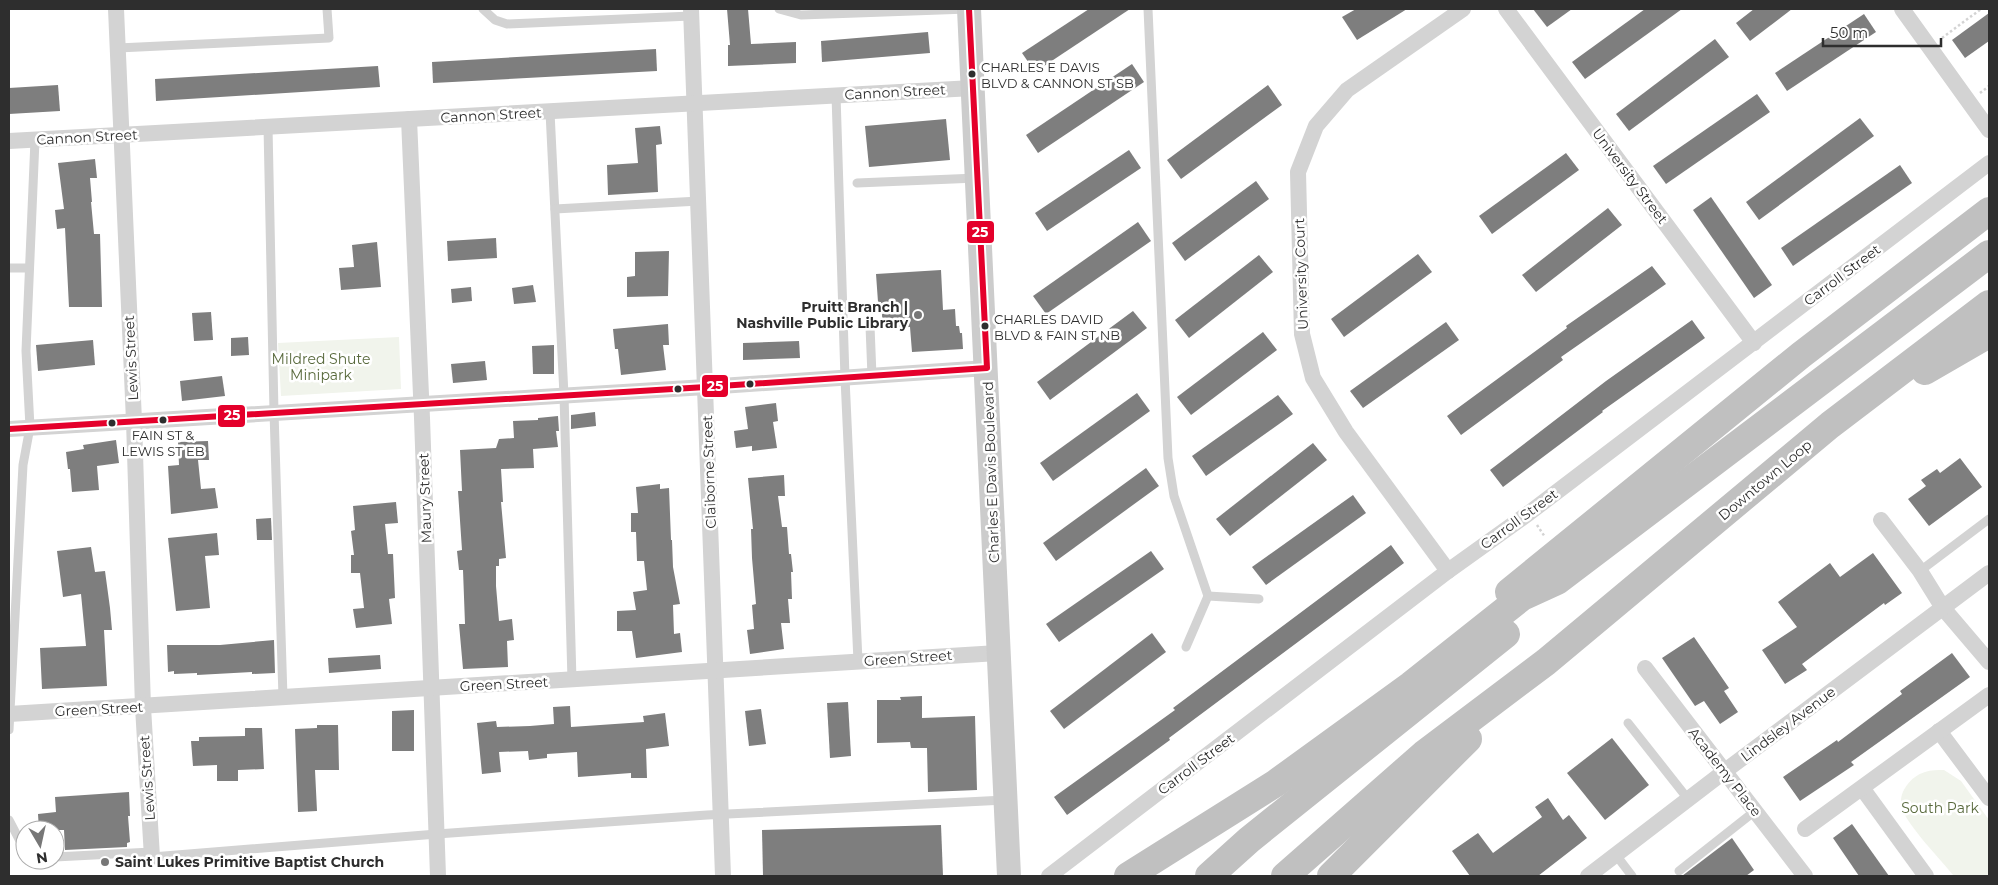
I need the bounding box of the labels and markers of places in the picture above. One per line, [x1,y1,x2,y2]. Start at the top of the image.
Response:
place label: CHARLES E DAVIS BLVD & CANNON ST SB [981,59,1134,91]
marker: CHARLES E DAVIS BLVD & CANNON ST SB [967,69,977,79]
place label: Pruitt Branch | Nashville Public Library [736,298,909,332]
marker: Pruitt Branch | Nashville Public Library [912,309,924,321]
place label: CHARLES DAVID BLVD & FAIN ST NB [994,311,1120,343]
marker: CHARLES DAVID BLVD & FAIN ST NB [980,321,990,331]
unlabelled marker [745,379,755,389]
unlabelled marker [673,384,683,394]
marker: FAIN ST & LEWIS ST EB [158,415,168,425]
unlabelled marker [107,418,117,428]
place label: FAIN ST & LEWIS ST EB [121,427,205,459]
place label: Saint Lukes Primitive Baptist Church [115,853,384,871]
marker: Saint Lukes Primitive Baptist Church [99,856,111,868]

